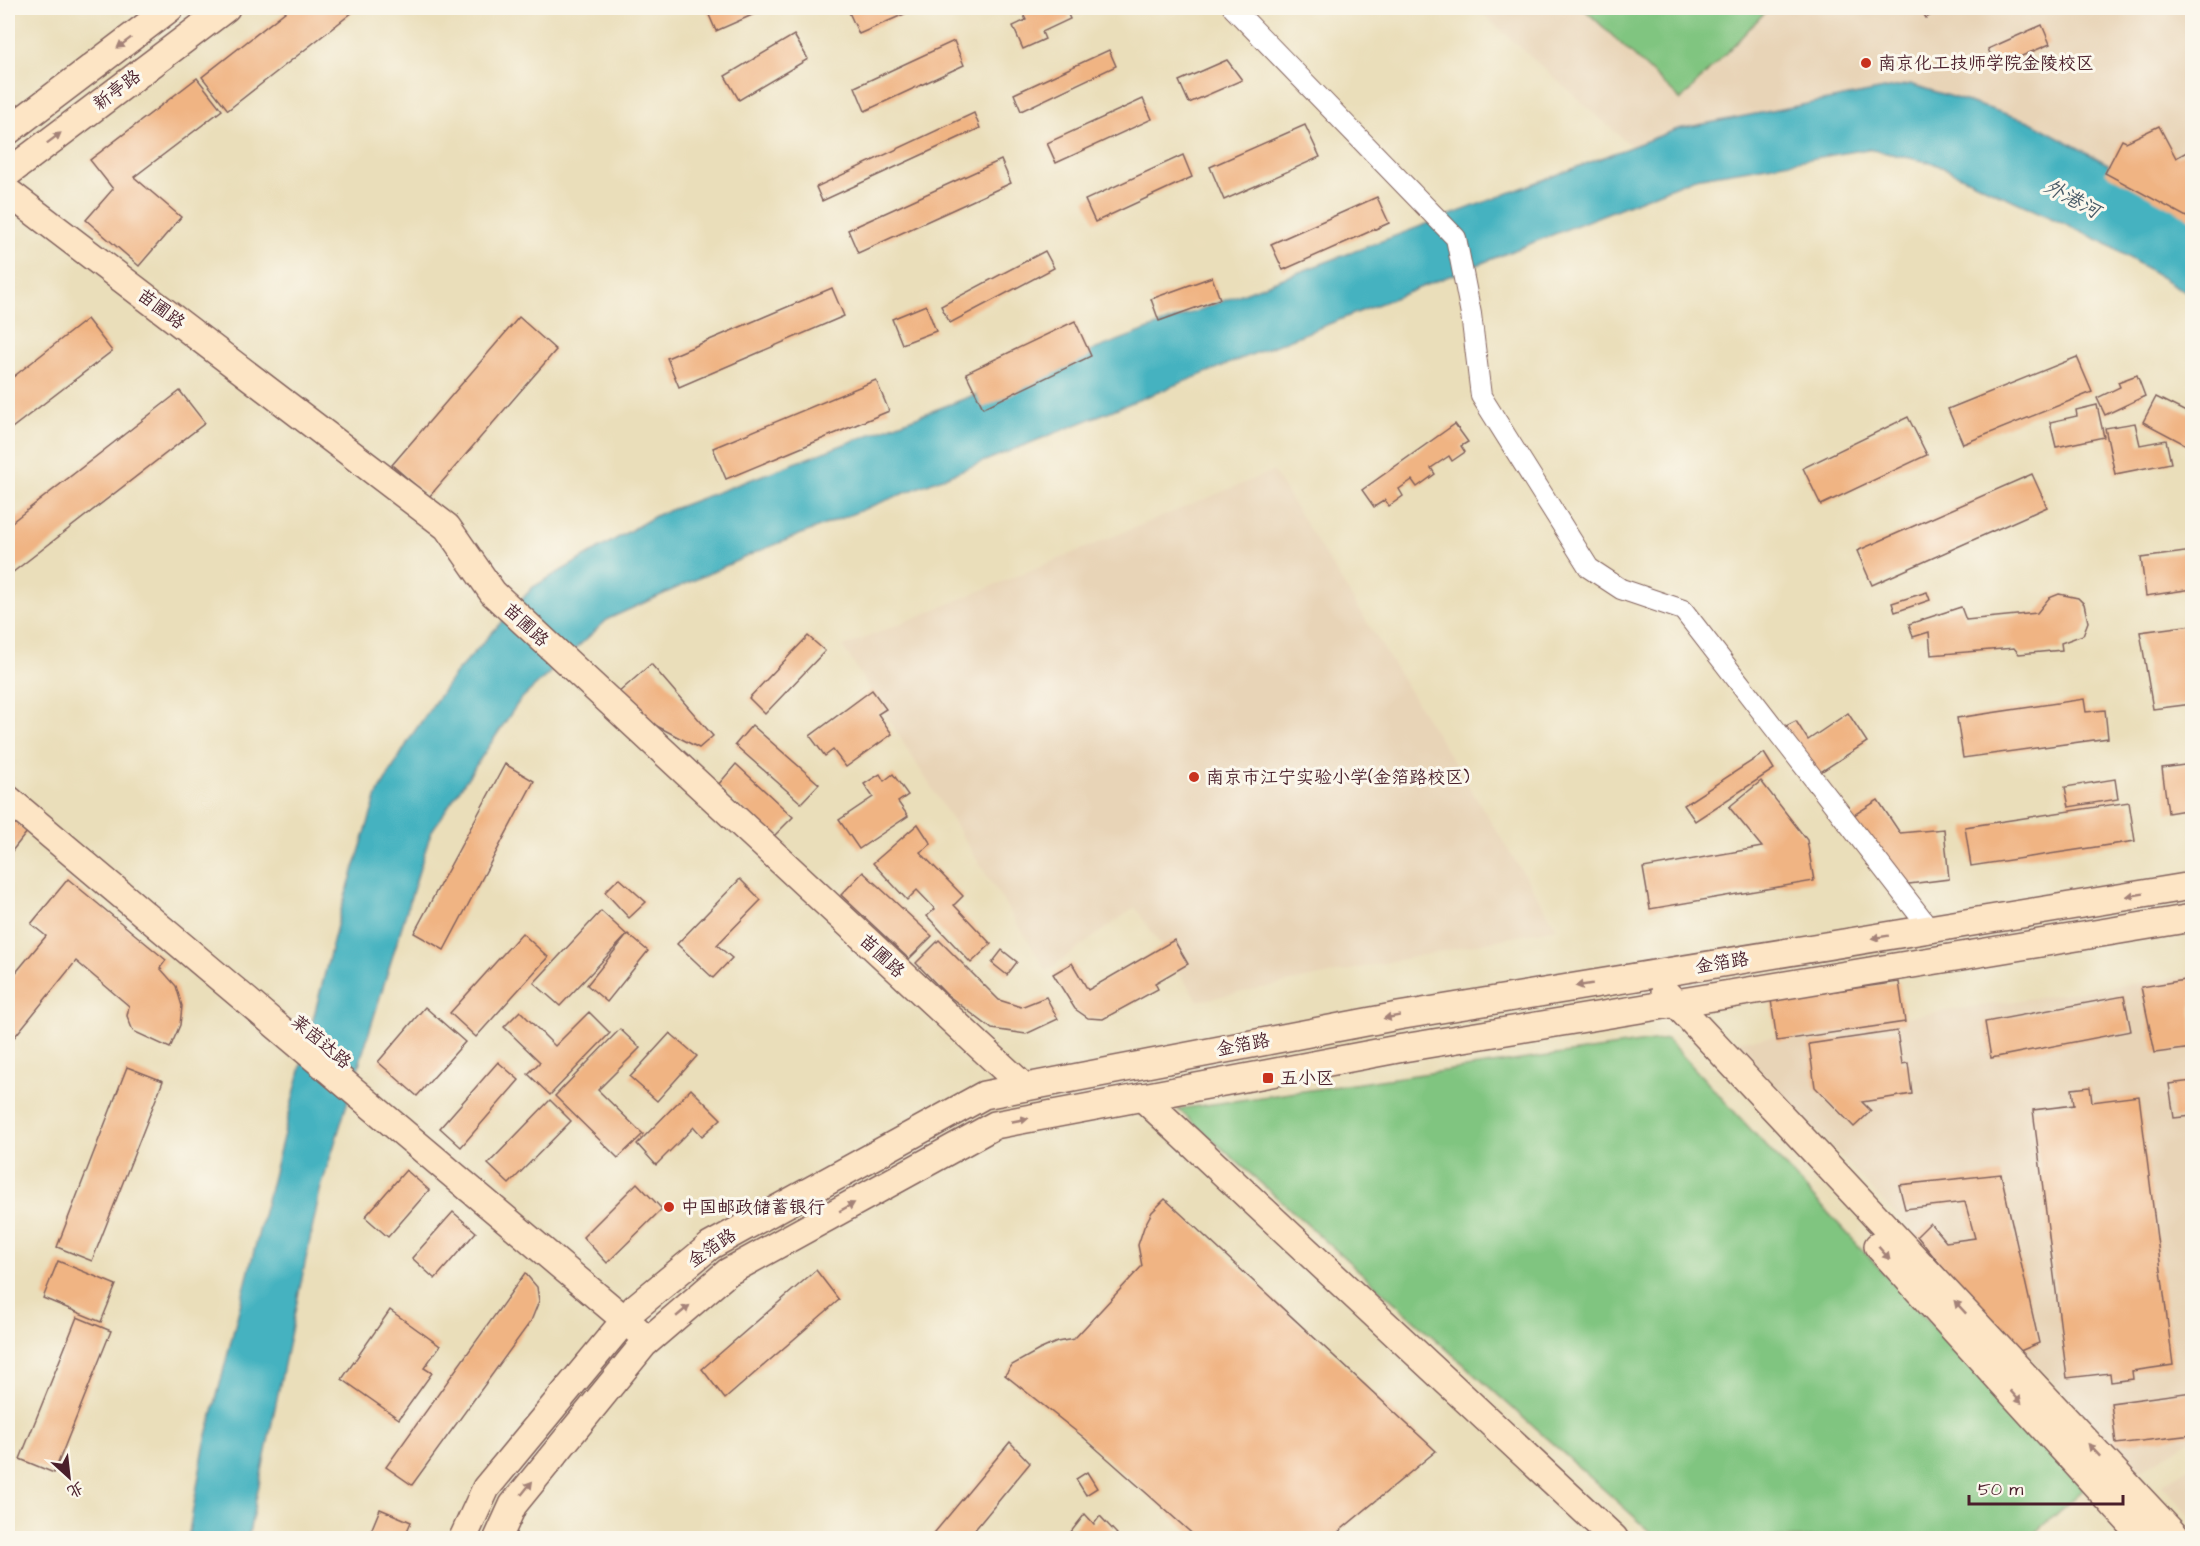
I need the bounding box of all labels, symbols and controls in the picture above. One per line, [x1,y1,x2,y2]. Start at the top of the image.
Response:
one-way arrow [116,37,132,49]
place label: 南京化工技师学院金陵校区 [1878,51,2094,76]
marker: 南京化工技师学院金陵校区 [1859,56,1873,70]
street label: 新亭路 [88,64,146,116]
one-way arrow [46,132,62,144]
water label: 外港河 [2039,173,2108,227]
street label: 苗圃路 [132,283,190,335]
street label: 苗圃路 [498,597,554,653]
place label: 南京市江宁实验小学(金箔路校区) [1206,765,1470,790]
marker: 南京市江宁实验小学(金箔路校区) [1187,770,1201,784]
one-way arrow [2125,891,2144,900]
street label: 苗圃路 [854,928,910,984]
one-way arrow [1871,933,1890,942]
street label: 金箔路 [1693,946,1751,980]
one-way arrow [1575,981,1594,990]
street label: 莱茵达路 [285,1009,357,1075]
one-way arrow [1382,1013,1401,1022]
street label: 金箔路 [1214,1028,1272,1062]
place label: 五小区 [1280,1066,1334,1091]
marker: 五小区 [1261,1071,1275,1085]
one-way arrow [1011,1115,1030,1124]
place label: 中国邮政储蓄银行 [681,1195,825,1220]
marker: 中国邮政储蓄银行 [662,1200,676,1214]
one-way arrow [839,1201,855,1212]
street label: 金箔路 [683,1223,741,1273]
one-way arrow [1877,1246,1891,1261]
one-way arrow [1953,1300,1967,1315]
one-way arrow [675,1304,691,1317]
one-way arrow [2008,1390,2022,1404]
one-way arrow [2087,1443,2101,1457]
north arrow [39,1447,99,1507]
scale bar [1969,1468,2124,1506]
text: 北 [63,1476,87,1503]
text: 50 m [1978,1477,2023,1502]
one-way arrow [520,1480,533,1496]

